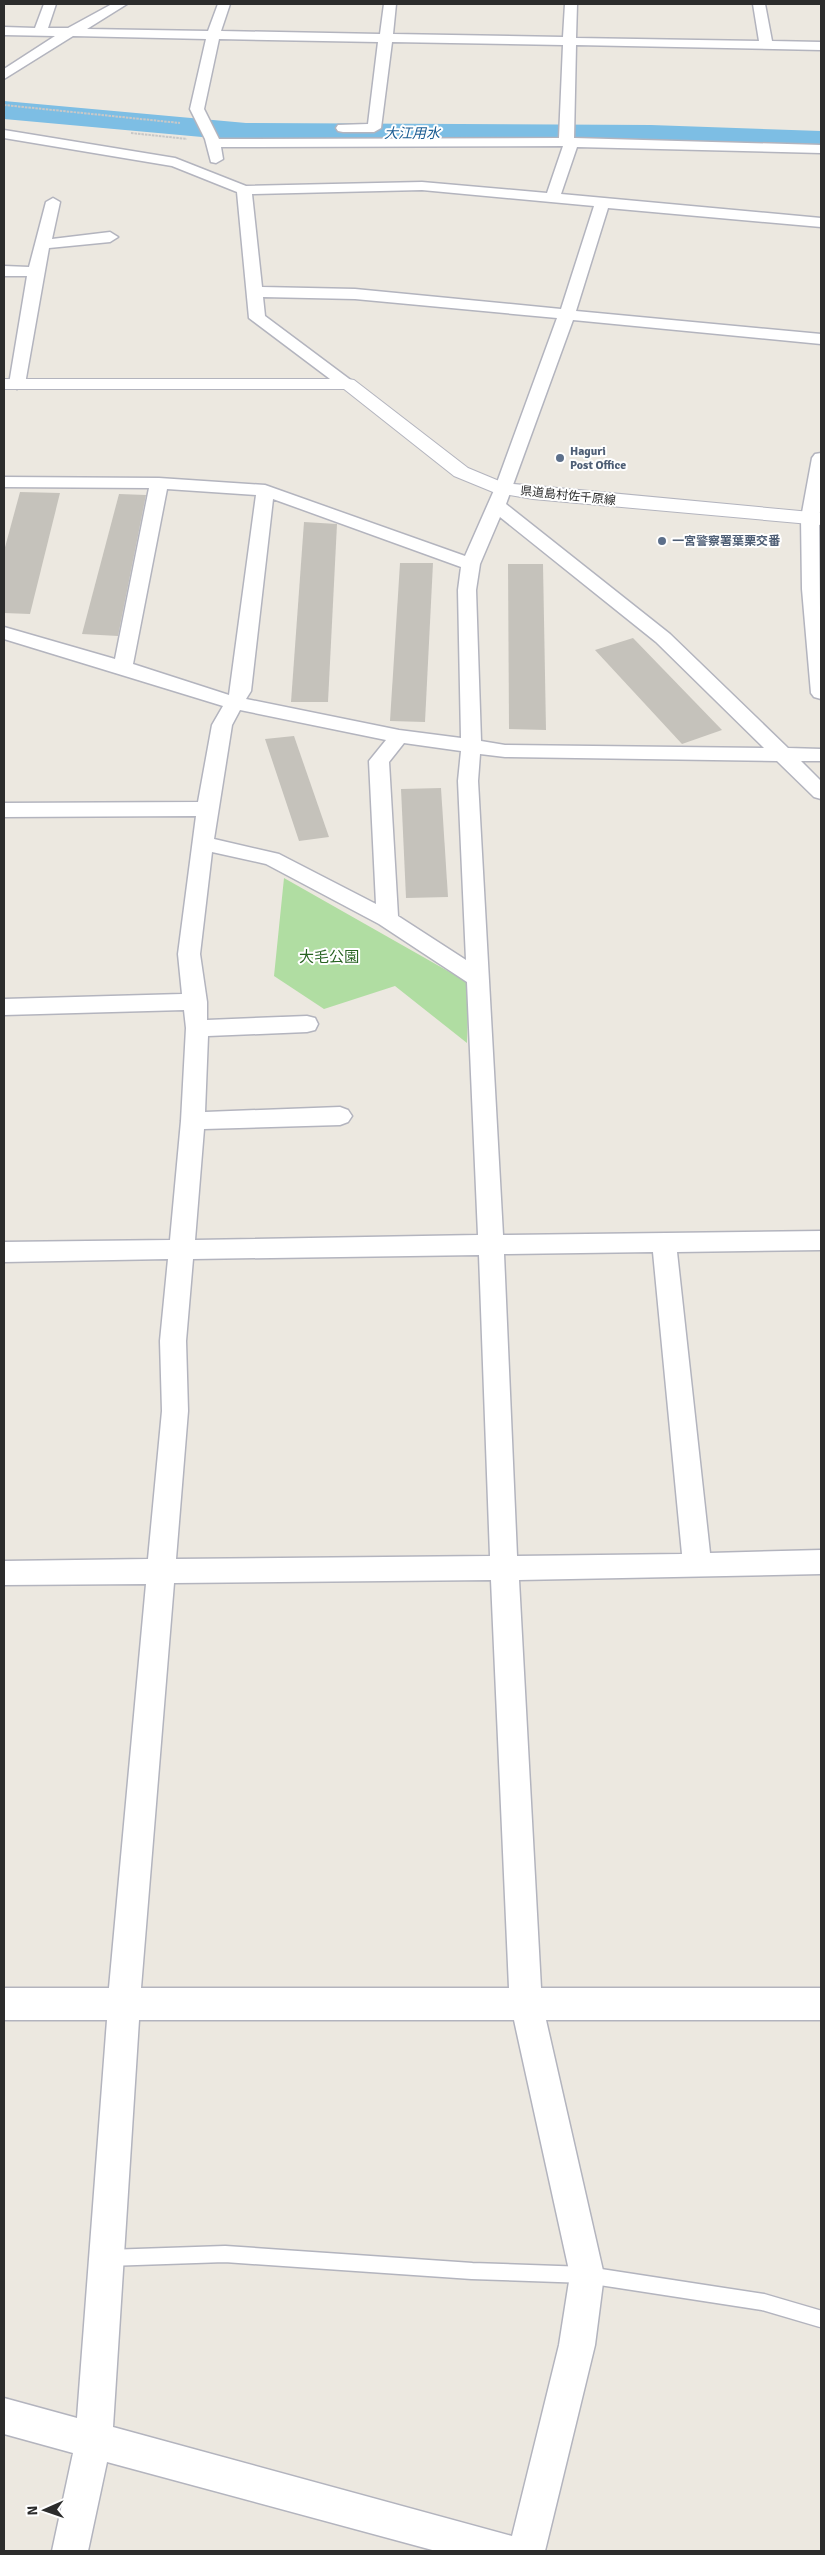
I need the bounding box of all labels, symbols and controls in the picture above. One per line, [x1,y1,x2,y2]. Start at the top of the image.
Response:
water label: 大江用水 [384,125,442,142]
place label: Haguri Post Office [570,444,626,473]
marker: Haguri Post Office [554,452,566,464]
street label: 県道島村佐千原線 [519,484,617,508]
place label: 一宮警察署葉栗交番 [672,534,781,549]
marker: 一宮警察署葉栗交番 [656,535,668,547]
park label: 大毛公園 [299,948,359,966]
north arrow [20,2485,70,2535]
text: N [24,2505,41,2516]

